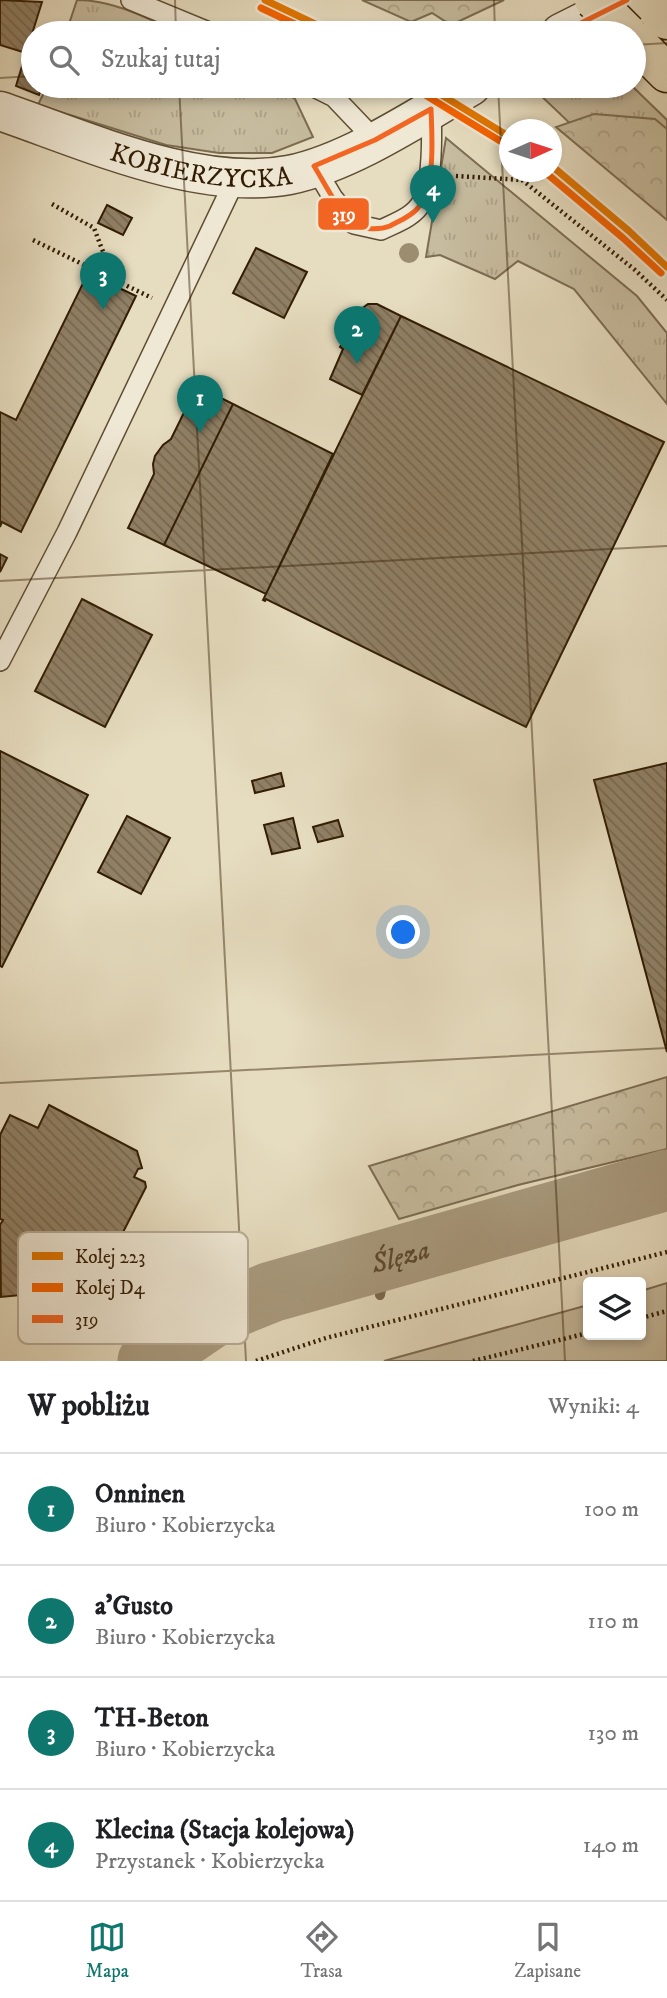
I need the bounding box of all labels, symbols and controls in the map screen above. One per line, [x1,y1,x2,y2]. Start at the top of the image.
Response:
search box [21,21,646,98]
icon: search [45,41,83,79]
text: Szukaj tutaj [101,43,221,76]
north arrow [499,119,562,182]
street label: KOBIERZYCKA [106,136,295,196]
pin: 4 [410,165,456,223]
line badge: 319 [317,197,370,231]
text: 319 [332,204,356,227]
pin: 3 [80,252,126,310]
pin: 2 [334,306,380,364]
pin: 1 [177,375,223,433]
your location [386,915,420,949]
legend [18,1232,248,1344]
water label: Ślęza [366,1232,434,1282]
text: Kolej 223 [75,1246,145,1269]
text: Kolej D4 [75,1277,146,1300]
map controls [583,1277,646,1340]
button: layers [583,1277,646,1340]
text: 319 [75,1309,99,1332]
text: W pobliżu [28,1388,150,1425]
text: Wyniki: 4 [548,1392,639,1421]
text: Onninen [95,1478,185,1511]
text: 1 [47,1495,55,1524]
text: 100 m [584,1495,639,1524]
text: Biuro · Kobierzycka [95,1511,275,1540]
text: a'Gusto [95,1590,173,1623]
text: 2 [45,1607,57,1636]
text: 110 m [588,1607,639,1636]
text: Biuro · Kobierzycka [95,1623,275,1652]
text: TH-Beton [95,1702,209,1735]
text: 3 [47,1719,55,1748]
text: 130 m [587,1719,639,1748]
text: Biuro · Kobierzycka [95,1735,275,1764]
text: Klecina (Stacja kolejowa) [95,1814,354,1847]
text: 4 [44,1831,58,1860]
text: 140 m [583,1831,639,1860]
text: Przystanek · Kobierzycka [95,1847,324,1876]
tab: Mapa [86,1918,129,1983]
tab: Trasa [301,1918,343,1983]
tab: Zapisane [514,1918,581,1983]

